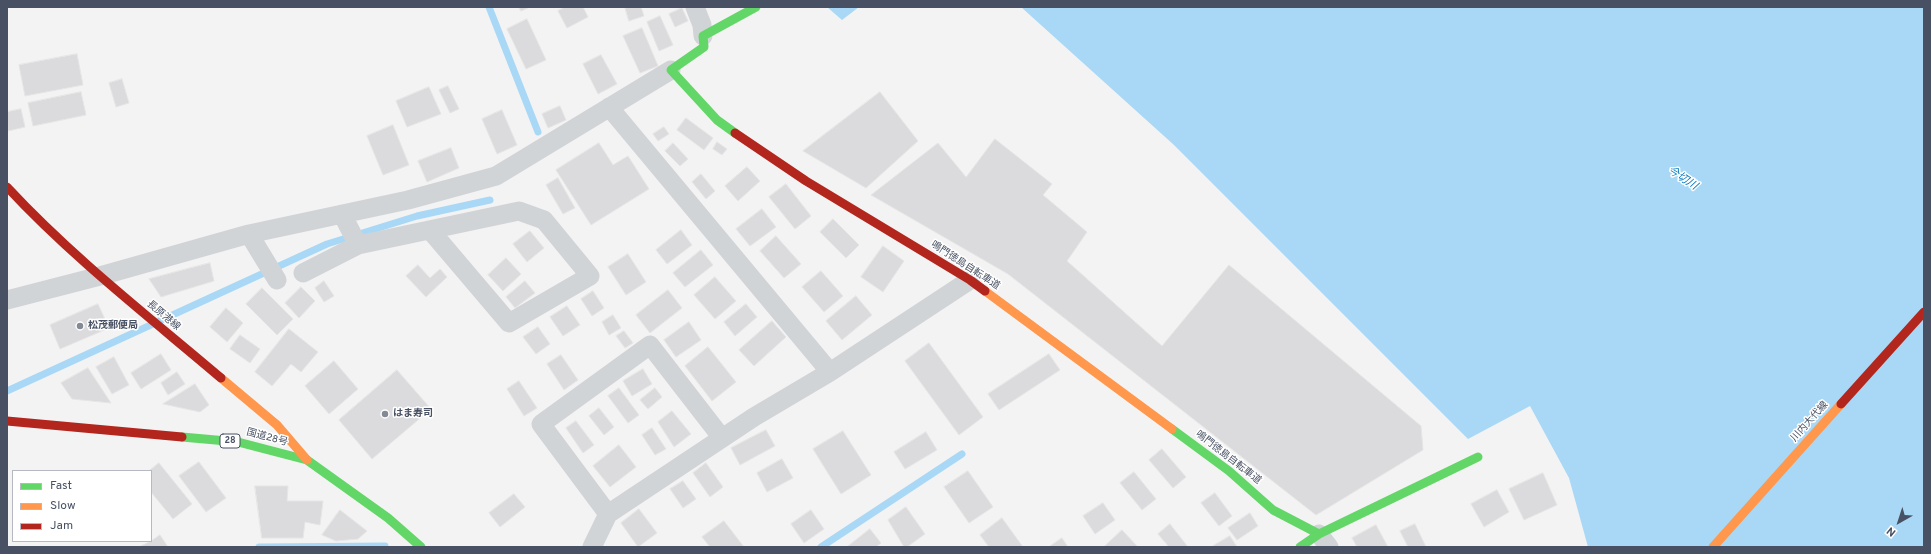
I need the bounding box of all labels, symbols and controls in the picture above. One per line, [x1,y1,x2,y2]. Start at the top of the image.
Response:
water label: 今切川 [1665,164,1699,194]
street label: 鳴門徳島自転車道 [928,239,1002,293]
street label: 長原港線 [144,299,182,333]
place label: 松茂郵便局 [88,320,138,332]
marker: 松茂郵便局 [75,321,85,331]
street label: 川内大代線 [1789,399,1831,445]
place label: はま寿司 [393,408,433,420]
marker: はま寿司 [380,409,390,419]
street label: 国道28号 [245,427,289,449]
street label: 鳴門徳島自転車道 [1193,429,1263,487]
road number: 28 [220,434,240,448]
legend [12,470,152,542]
text: Fast [50,478,72,494]
text: Slow [50,498,76,514]
north arrow [1879,502,1919,542]
text: Jam [50,518,73,534]
text: N [1884,523,1899,539]

